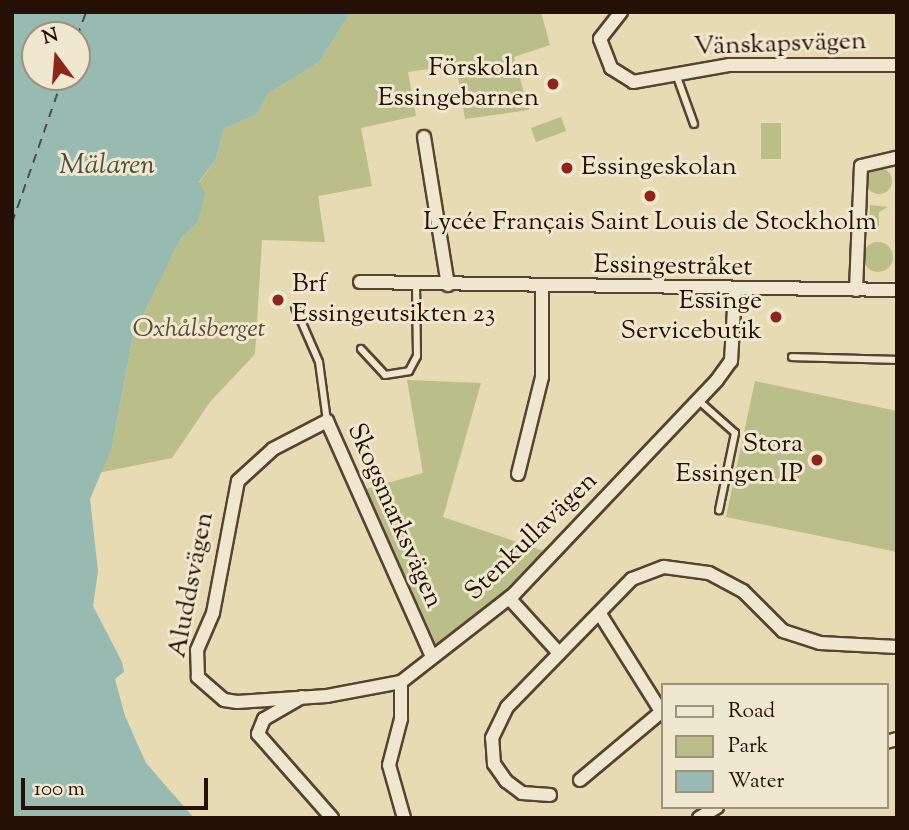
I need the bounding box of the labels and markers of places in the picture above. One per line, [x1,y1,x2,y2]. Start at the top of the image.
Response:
place label: Förskolan Essingebarnen [378,53,539,114]
marker: Förskolan Essingebarnen [545,76,561,92]
place label: Essingeskolan [581,152,737,184]
marker: Essingeskolan [559,160,575,176]
marker: Lycée Français Saint Louis de Stockholm [642,188,658,204]
place label: Lycée Français Saint Louis de Stockholm [423,207,877,239]
place label: Brf Essingeutsikten 23 [292,269,495,330]
place label: Essinge Servicebutik [621,286,762,348]
marker: Brf Essingeutsikten 23 [270,292,286,308]
marker: Essinge Servicebutik [768,309,784,325]
place label: Stora Essingen IP [676,429,803,490]
marker: Stora Essingen IP [809,452,825,468]

